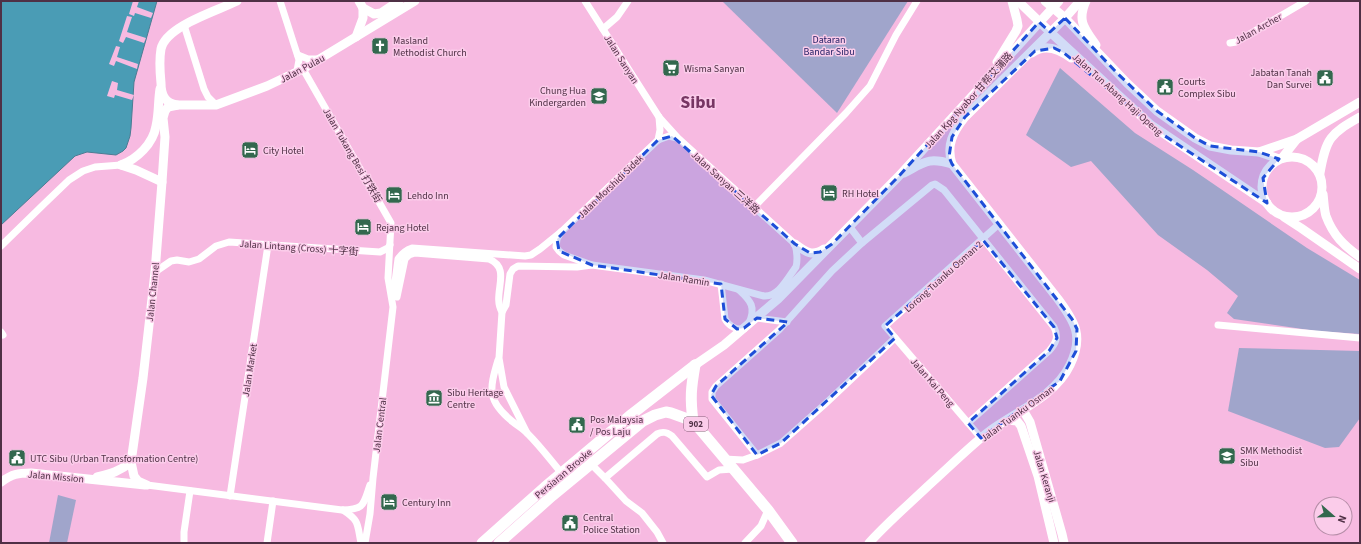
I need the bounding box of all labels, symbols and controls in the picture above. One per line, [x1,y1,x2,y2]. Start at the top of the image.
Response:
street label: Jalan Archer [1232,10,1285,48]
street label: Jalan Sanyan [600,32,642,87]
park label: Dataran Bandar Sibu [803,33,855,59]
place label: Masland Methodist Church [393,34,467,60]
church icon: Masland Methodist Church [370,36,390,56]
street label: Jalan Kpg Nyabor 甘帮艾蒲路 [921,49,1016,152]
street label: Jalan Tun Abang Haji Openg [1069,50,1166,139]
street label: Jalan Pulau [278,51,327,87]
supermarket icon: Wisma Sanyan [661,58,681,78]
place label: Wisma Sanyan [684,62,745,76]
place label: Jabatan Tanah Dan Survei [1251,66,1312,92]
public building icon: Jabatan Tanah Dan Survei [1315,68,1335,88]
place label: Courts Complex Sibu [1178,75,1236,101]
public building icon: Courts Complex Sibu [1155,77,1175,97]
place label: Chung Hua Kindergarden [529,84,586,110]
school or university icon: Chung Hua Kindergarden [589,86,609,106]
district label: Sibu [680,90,716,115]
street label: Jalan Tukang Besi 打铁街 [319,106,385,205]
hotel icon: City Hotel [240,140,260,160]
place label: City Hotel [263,144,304,158]
street label: Jalan Sanyan 三洋路 [688,148,763,217]
street label: Jalan Morshidi Sidek [575,152,647,222]
hotel icon: RH Hotel [819,183,839,203]
hotel icon: Lehdo Inn [384,185,404,205]
place label: RH Hotel [842,187,879,201]
place label: Lehdo Inn [407,189,449,203]
hotel icon: Rejang Hotel [353,217,373,237]
place label: Rejang Hotel [376,221,430,235]
street label: Jalan Lintang (Cross) 十字街 [239,237,359,259]
street label: Lorong Tuanku Osman 2 [901,238,986,316]
street label: Jalan Channel [143,261,163,322]
street label: Jalan Ramin [657,268,711,290]
street label: Jalan Market [239,342,261,398]
street label: Jalan Kai Peng [907,355,958,410]
street label: Jalan Tuanku Osman [978,382,1057,445]
place label: Sibu Heritage Centre [447,386,503,412]
museum icon: Sibu Heritage Centre [424,388,444,408]
street label: Jalan Central [370,396,390,453]
place label: Pos Malaysia / Pos Laju [590,413,643,439]
public building icon: Pos Malaysia / Pos Laju [567,415,587,435]
road number: 902 [684,417,708,431]
place label: SMK Methodist Sibu [1240,444,1303,470]
street label: Persiaran Brooke [532,446,595,502]
school or university icon: SMK Methodist Sibu [1217,446,1237,466]
public building icon: UTC Sibu (Urban Transformation Centre) [7,448,27,468]
street label: Jalan Keranji [1029,448,1059,504]
place label: UTC Sibu (Urban Transformation Centre) [30,452,198,466]
street label: Jalan Mission [27,468,85,486]
hotel icon: Century Inn [379,492,399,512]
place label: Century Inn [402,496,451,510]
north arrow [1313,496,1353,536]
place label: Central Police Station [583,511,640,537]
public building icon: Central Police Station [560,513,580,533]
text: N [1334,513,1350,525]

